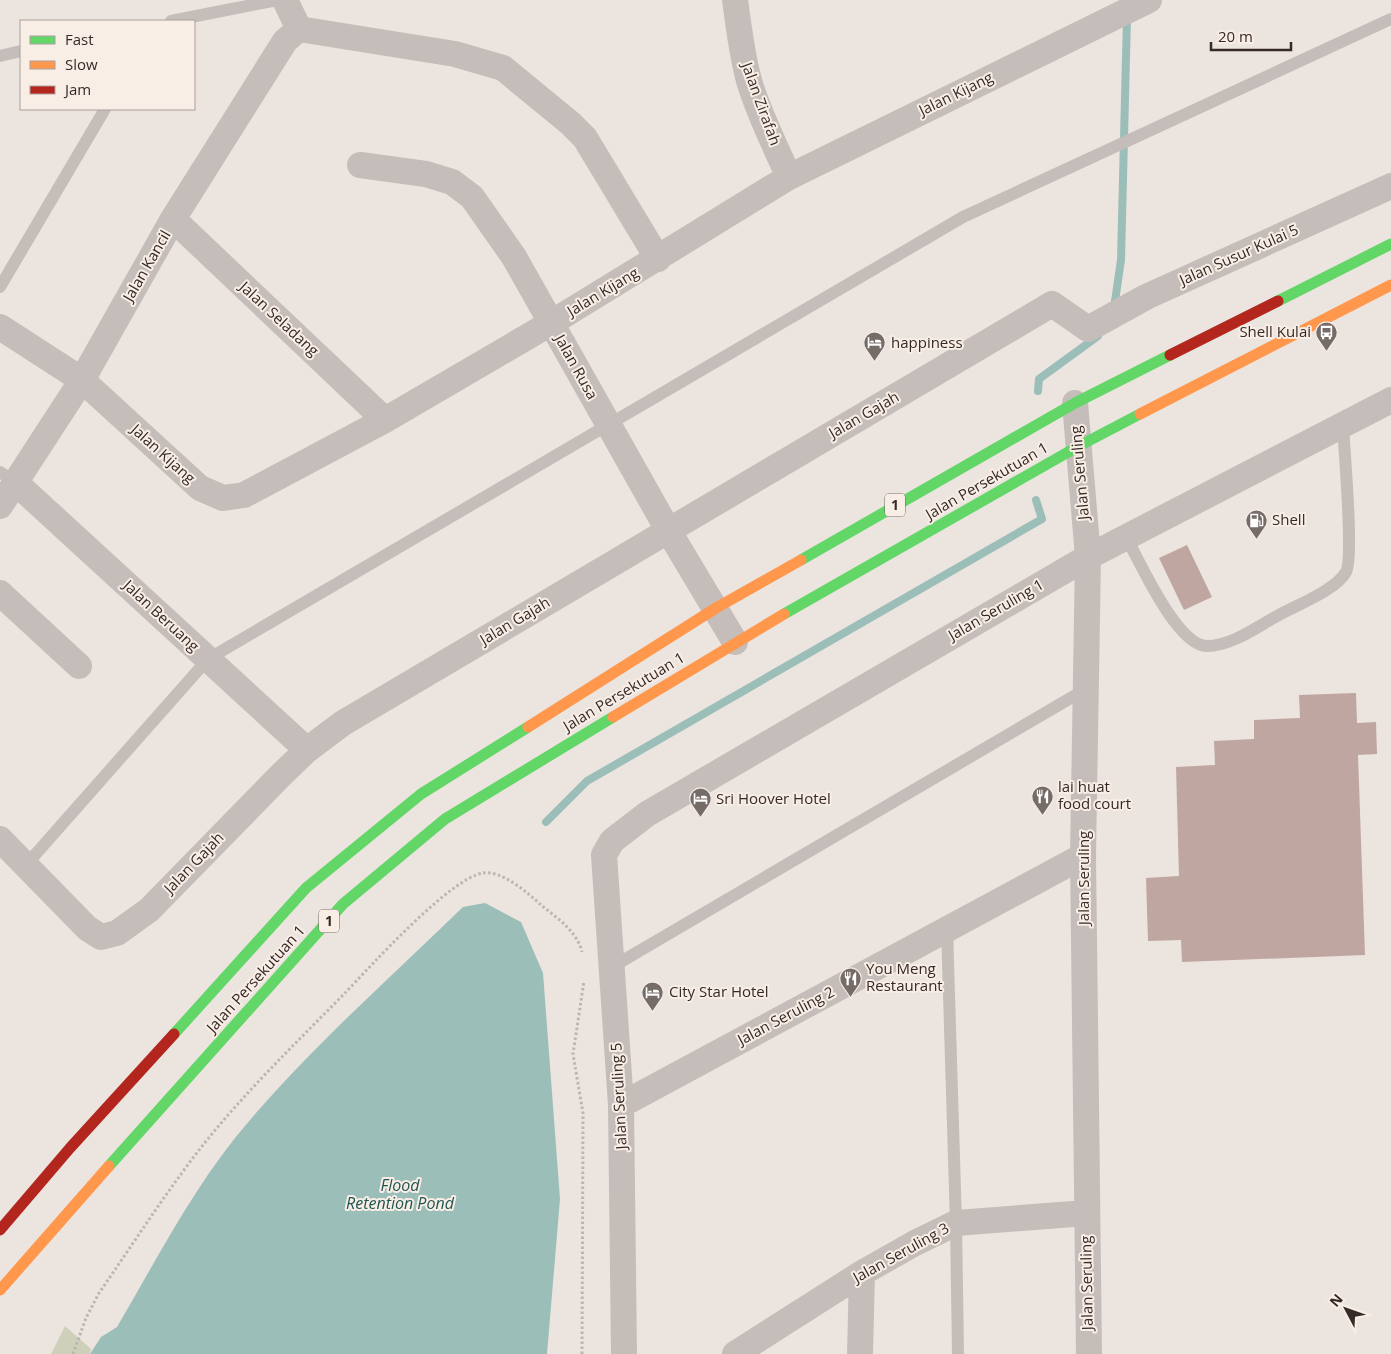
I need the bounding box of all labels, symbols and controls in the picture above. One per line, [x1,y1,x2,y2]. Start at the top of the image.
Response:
legend [20,20,195,110]
scale bar [1211,20,1291,52]
text: 20 m [1218,26,1253,46]
text: Fast [65,29,94,49]
text: Slow [65,54,98,74]
street label: Jalan Zirafah [737,57,786,148]
street label: Jalan Kijang [913,67,996,121]
text: Jam [63,79,91,99]
street label: Jalan Susur Kulai 5 [1174,219,1301,290]
street label: Jalan Kancil [117,226,175,306]
street label: Jalan Kijang [561,262,642,321]
street label: Jalan Seladang [234,275,324,360]
bus stop icon: Shell Kulai [1315,320,1339,351]
place label: Shell Kulai [1239,321,1311,341]
street label: Jalan Rusa [550,329,603,403]
hotel icon: happiness [863,331,887,362]
place label: happiness [891,332,963,352]
street label: Jalan Gajah [823,386,902,443]
street label: Jalan Kijang [126,418,200,487]
street label: Jalan Seruling [1065,425,1093,523]
street label: Jalan Persekutuan 1 [920,437,1051,524]
road number: 1 [885,494,905,516]
fuel station icon: Shell [1244,508,1268,539]
place label: Shell [1272,509,1305,529]
street label: Jalan Beruang [118,574,204,656]
street label: Jalan Seruling 1 [942,574,1047,646]
street label: Jalan Gajah [474,591,553,650]
street label: Jalan Persekutuan 1 [557,647,688,736]
place label: lai huat food court [1058,776,1131,813]
restaurant icon: lai huat food court [1030,784,1054,815]
hotel icon: Sri Hoover Hotel [688,787,712,818]
place label: Sri Hoover Hotel [716,788,831,808]
street label: Jalan Gajah [158,827,228,899]
street label: Jalan Seruling [1073,831,1093,927]
road number: 1 [319,909,339,932]
street label: Jalan Persekutuan 1 [200,920,309,1038]
place label: You Meng Restaurant [866,958,943,995]
restaurant icon: You Meng Restaurant [838,966,862,997]
hotel icon: City Star Hotel [641,980,665,1011]
place label: City Star Hotel [669,981,769,1001]
street label: Jalan Seruling 2 [732,981,837,1050]
street label: Jalan Seruling 5 [605,1042,631,1152]
water label: Flood Retention Pond [346,1174,455,1214]
street label: Jalan Seruling 3 [847,1217,952,1288]
street label: Jalan Seruling [1075,1236,1097,1332]
north arrow [1321,1284,1371,1334]
text: N [1325,1290,1347,1311]

